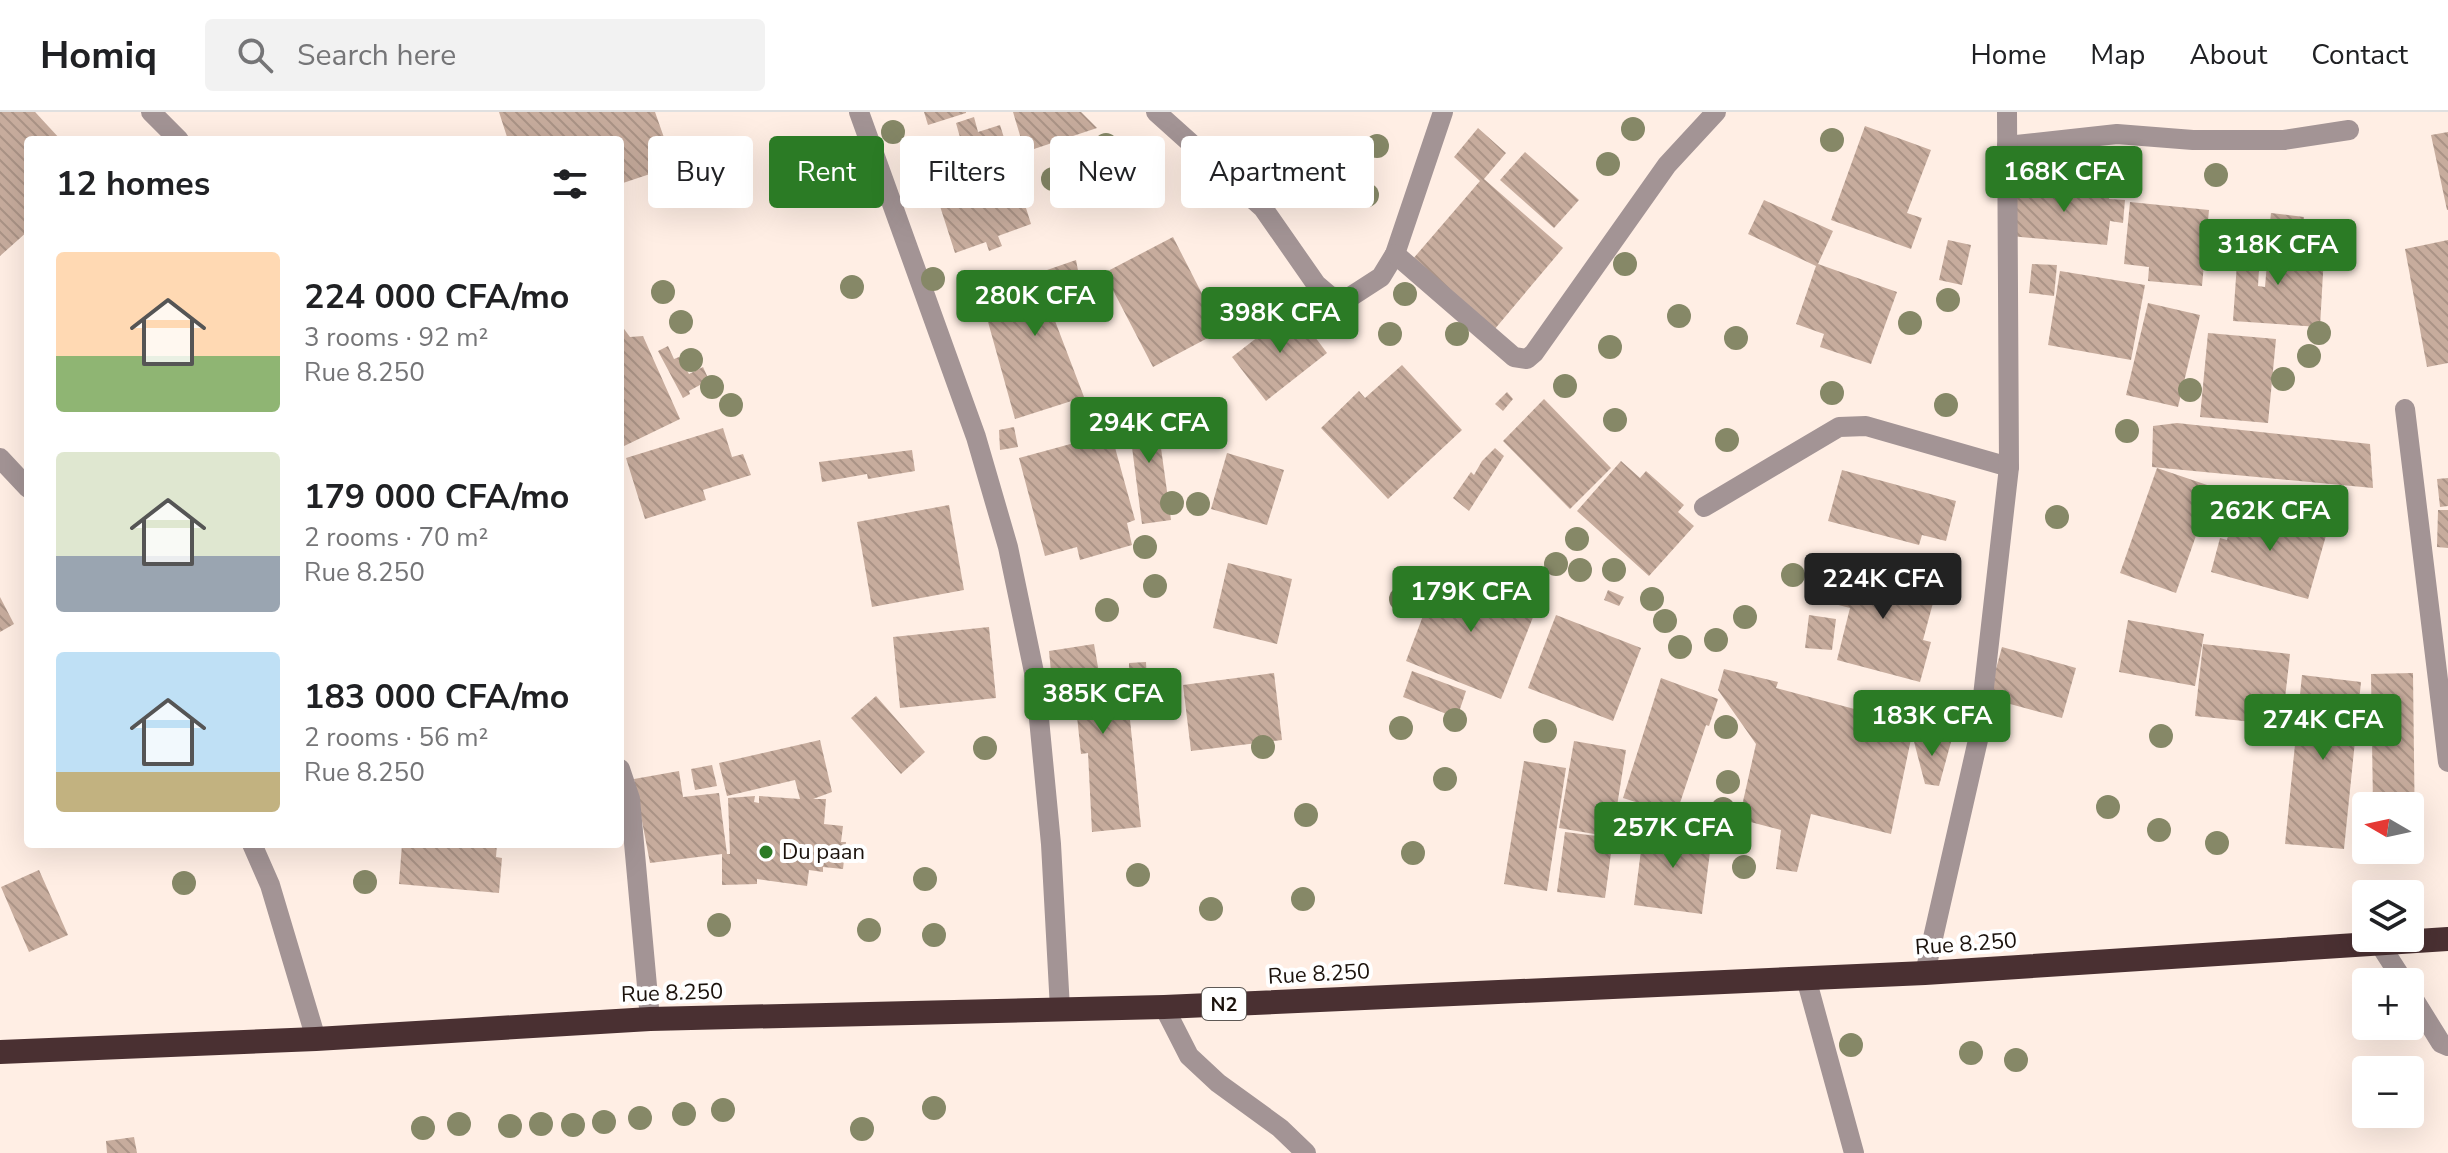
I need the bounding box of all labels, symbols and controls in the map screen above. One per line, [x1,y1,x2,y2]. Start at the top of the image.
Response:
search box [205,19,765,91]
text: Homiq [40,30,157,81]
icon: search [233,33,277,77]
text: Search here [297,35,456,76]
text: Home [1971,36,2046,74]
text: Map [2090,36,2145,74]
text: About [2189,36,2267,74]
text: Contact [2311,36,2408,74]
chip: Buy [648,136,753,208]
chip: Rent [769,136,884,208]
chip: Filters [900,136,1034,208]
chip: New [1050,136,1165,208]
chip: Apartment [1181,136,1374,208]
pin: 168K CFA [1981,146,2147,214]
text: 168K CFA [2003,154,2125,189]
text: 12 homes [56,161,210,207]
icon: filters [548,162,592,206]
pin: 318K CFA [2195,219,2361,287]
text: 318K CFA [2217,227,2339,262]
pin: 280K CFA [952,270,1118,338]
text: 224 000 CFA/mo [304,274,569,320]
text: 280K CFA [974,278,1096,313]
icon: home [120,284,216,380]
pin: 398K CFA [1197,287,1363,355]
text: 398K CFA [1219,295,1341,330]
text: 3 rooms · 92 m² [304,320,488,355]
text: Rue 8.250 [304,355,425,390]
pin: 294K CFA [1066,397,1232,465]
text: 294K CFA [1088,405,1210,440]
text: 179 000 CFA/mo [304,474,569,520]
icon: home [120,484,216,580]
pin: 262K CFA [2187,485,2353,553]
text: 262K CFA [2209,493,2331,528]
text: 2 rooms · 70 m² [304,520,488,555]
pin: 224K CFA [1800,553,1966,621]
text: Rue 8.250 [304,555,425,590]
text: 224K CFA [1822,561,1944,596]
pin: 179K CFA [1388,566,1554,634]
text: 179K CFA [1410,574,1532,609]
pin: 385K CFA [1020,668,1186,736]
text: 183 000 CFA/mo [304,674,569,720]
text: 385K CFA [1042,676,1164,711]
icon: home [120,684,216,780]
pin: 183K CFA [1849,690,2015,758]
pin: 274K CFA [2240,694,2406,762]
text: 183K CFA [1871,698,1993,733]
text: 274K CFA [2262,702,2384,737]
text: 2 rooms · 56 m² [304,720,488,755]
text: Rue 8.250 [304,755,425,790]
north arrow [2352,792,2424,864]
map controls [2352,792,2424,1128]
pin: 257K CFA [1590,802,1756,870]
text: 257K CFA [1612,810,1734,845]
place label: Du paan [782,837,865,867]
marker: Du paan [757,843,775,861]
button: layers [2352,880,2424,952]
street label: Rue 8.250 [1914,925,2018,963]
street label: Rue 8.250 [1267,956,1371,992]
button: + [2352,968,2424,1040]
street label: Rue 8.250 [620,976,724,1010]
road number: N2 [1202,988,1246,1020]
button: − [2352,1056,2424,1128]

